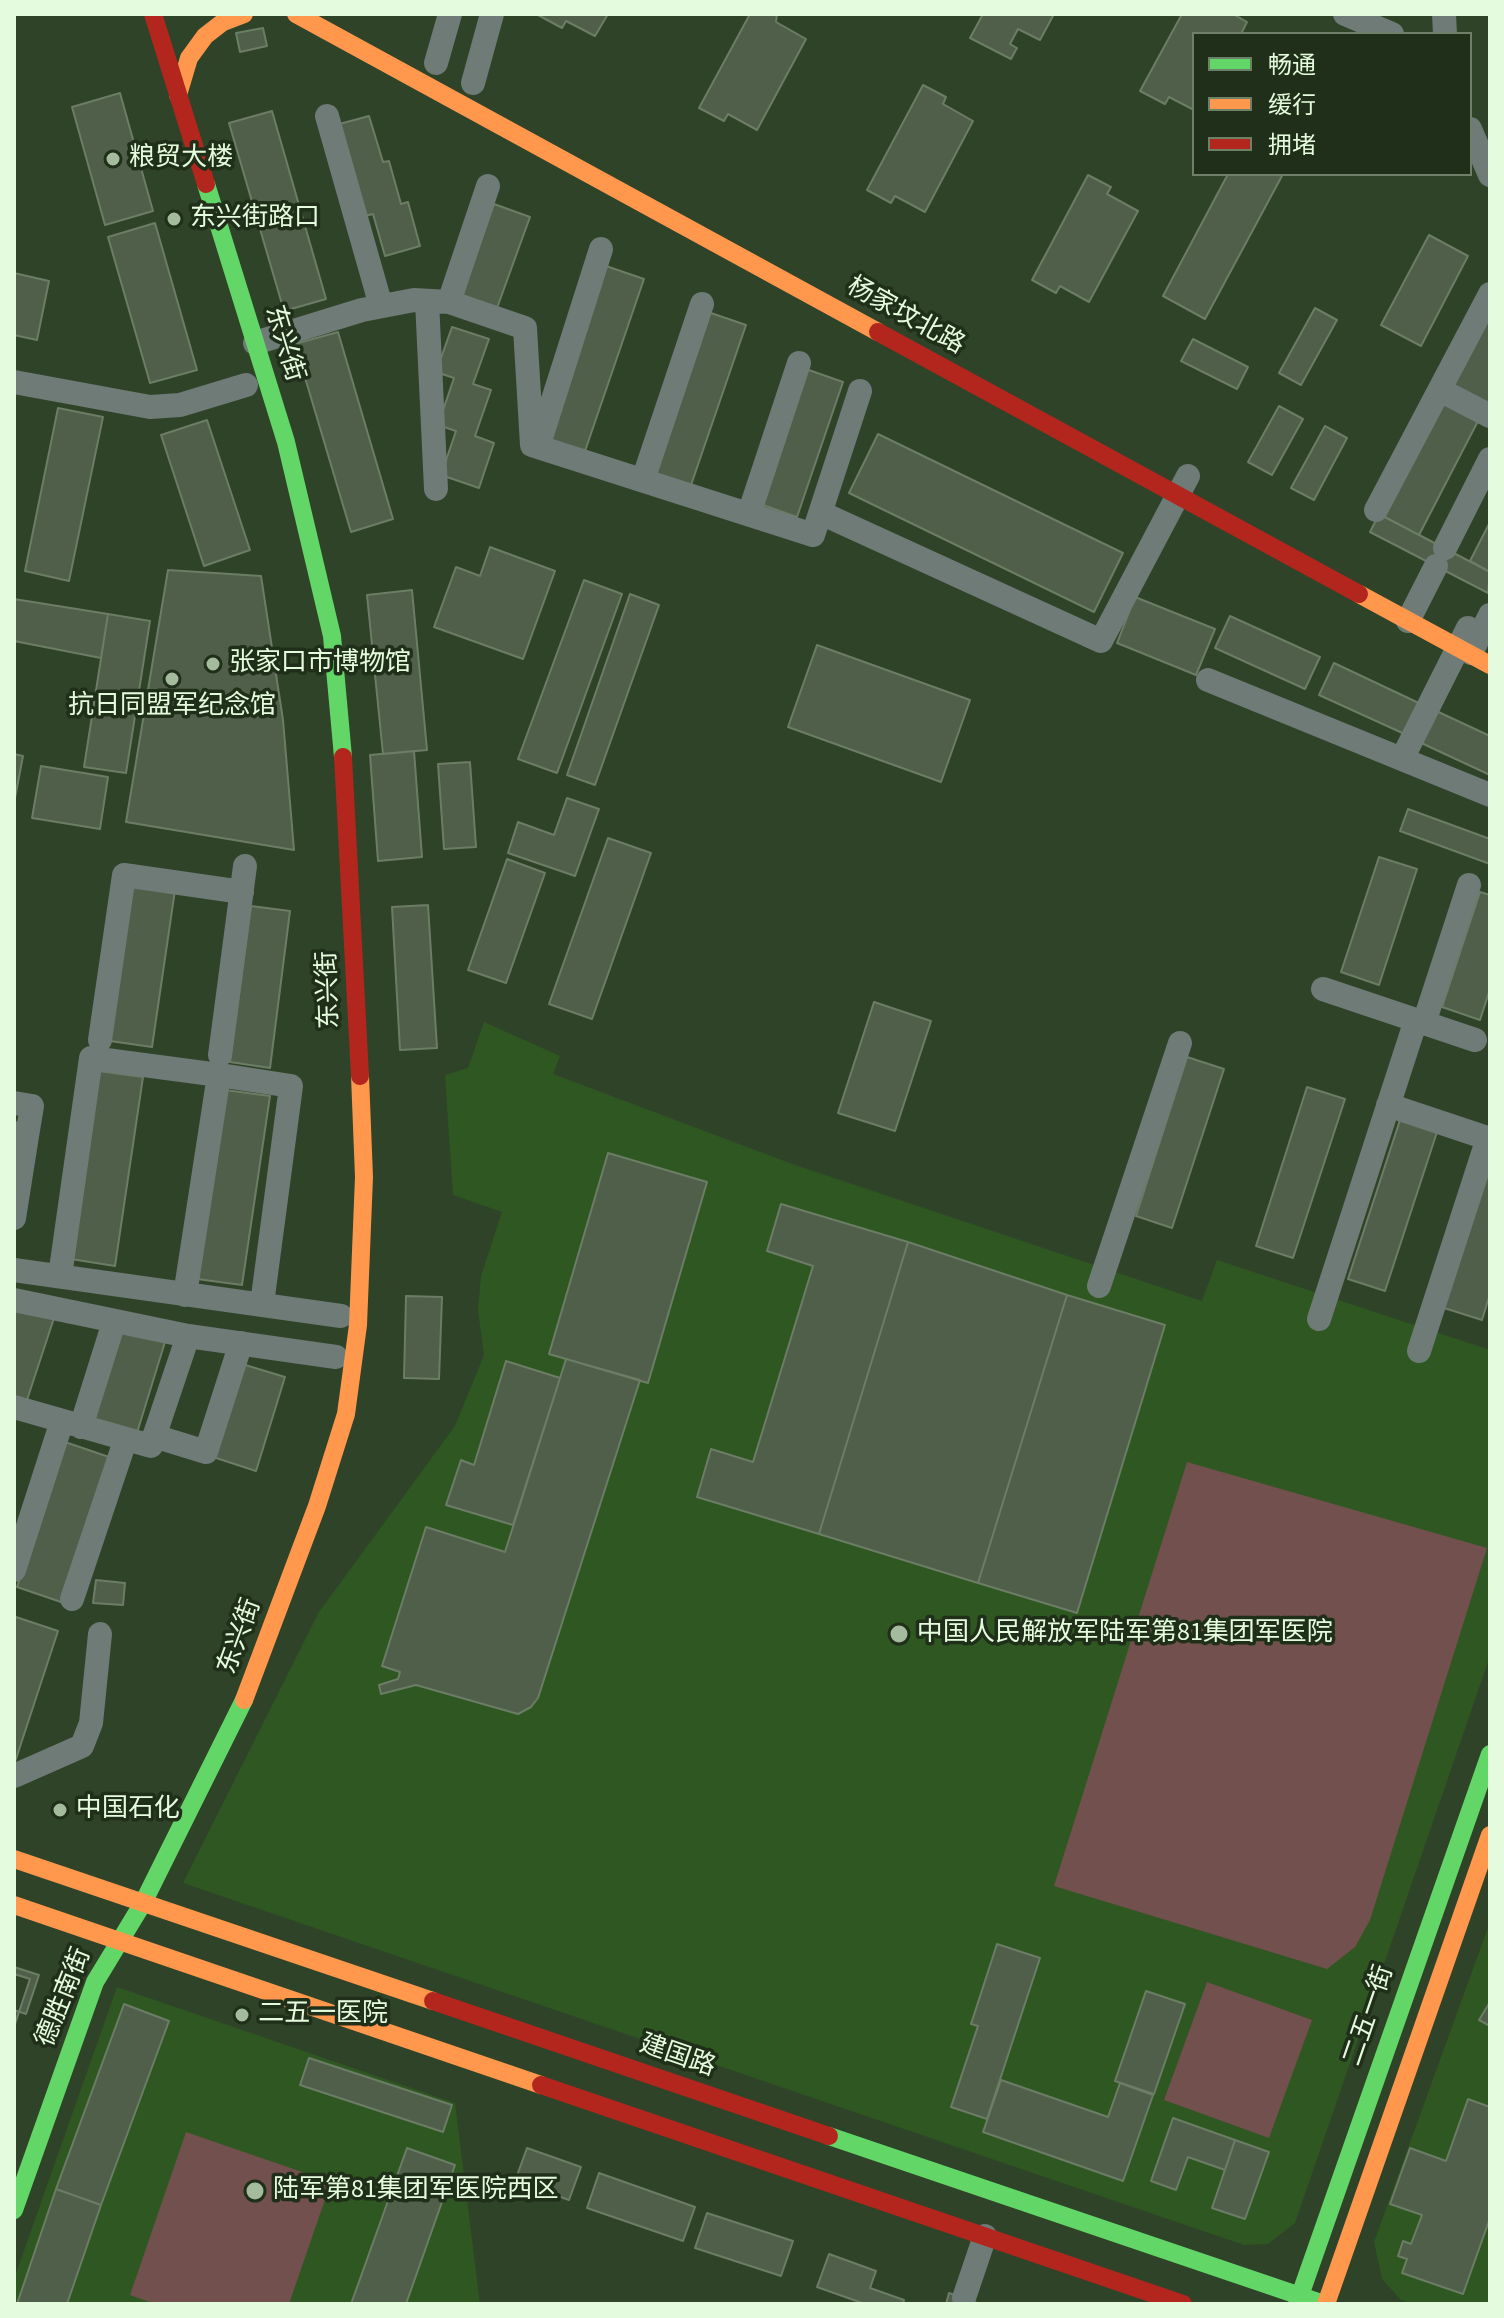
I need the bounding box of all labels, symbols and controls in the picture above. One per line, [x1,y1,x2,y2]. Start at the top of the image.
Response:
legend [1192,32,1472,176]
text: 畅通 [1268,48,1316,83]
text: 缓行 [1268,88,1316,123]
text: 拥堵 [1268,128,1316,163]
place label: 粮贸大楼 [129,143,233,175]
marker: 粮贸大楼 [104,150,122,168]
place label: 东兴街路口 [190,203,320,235]
marker: 东兴街路口 [165,210,183,228]
street label: 杨家坟北路 [841,272,969,362]
street label: 东兴街 [257,302,309,386]
place label: 张家口市博物馆 [229,648,411,680]
marker: 张家口市博物馆 [204,655,222,673]
marker: 抗日同盟军纪念馆 [163,670,181,688]
place label: 抗日同盟军纪念馆 [68,691,276,723]
street label: 东兴街 [313,950,347,1030]
street label: 东兴街 [213,1595,269,1679]
place label: 中国人民解放军陆军第81集团军医院 [917,1618,1333,1650]
marker: 中国人民解放军陆军第81集团军医院 [888,1623,910,1645]
place label: 中国石化 [76,1794,180,1826]
marker: 中国石化 [51,1801,69,1819]
street label: 德胜南街 [31,1944,99,2052]
street label: 二五一街 [1338,1962,1402,2070]
place label: 二五一医院 [258,1999,388,2031]
marker: 二五一医院 [233,2006,251,2024]
street label: 建国路 [635,2030,719,2084]
place label: 陆军第81集团军医院西区 [273,2175,559,2207]
marker: 陆军第81集团军医院西区 [244,2180,266,2202]

